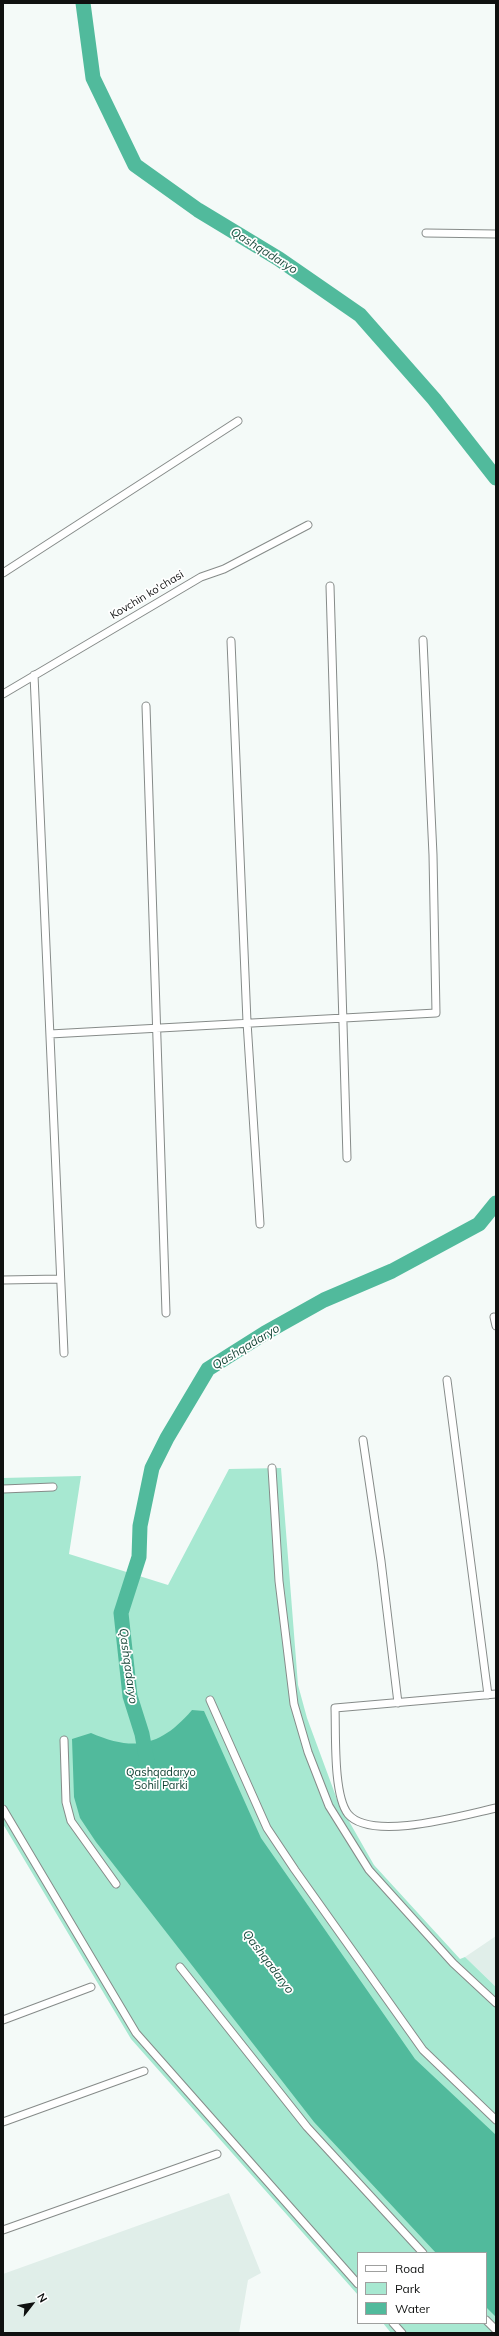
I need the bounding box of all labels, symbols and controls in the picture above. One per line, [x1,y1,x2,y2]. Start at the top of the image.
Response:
water label: Qashqadaryo [228,225,300,277]
street label: Kovchin ko'chasi [108,568,186,622]
water label: Qashqadaryo [210,1321,282,1373]
water label: Qashqadaryo [116,1627,140,1705]
park label: Qashqadaryo Sohil Parki [126,1766,196,1792]
water label: Qashqadaryo [239,1927,297,1997]
legend [357,2252,487,2324]
text: Road [395,2261,424,2276]
text: Park [395,2281,420,2296]
north arrow [12,2284,52,2324]
text: N [34,2291,50,2305]
text: Water [395,2301,430,2316]

